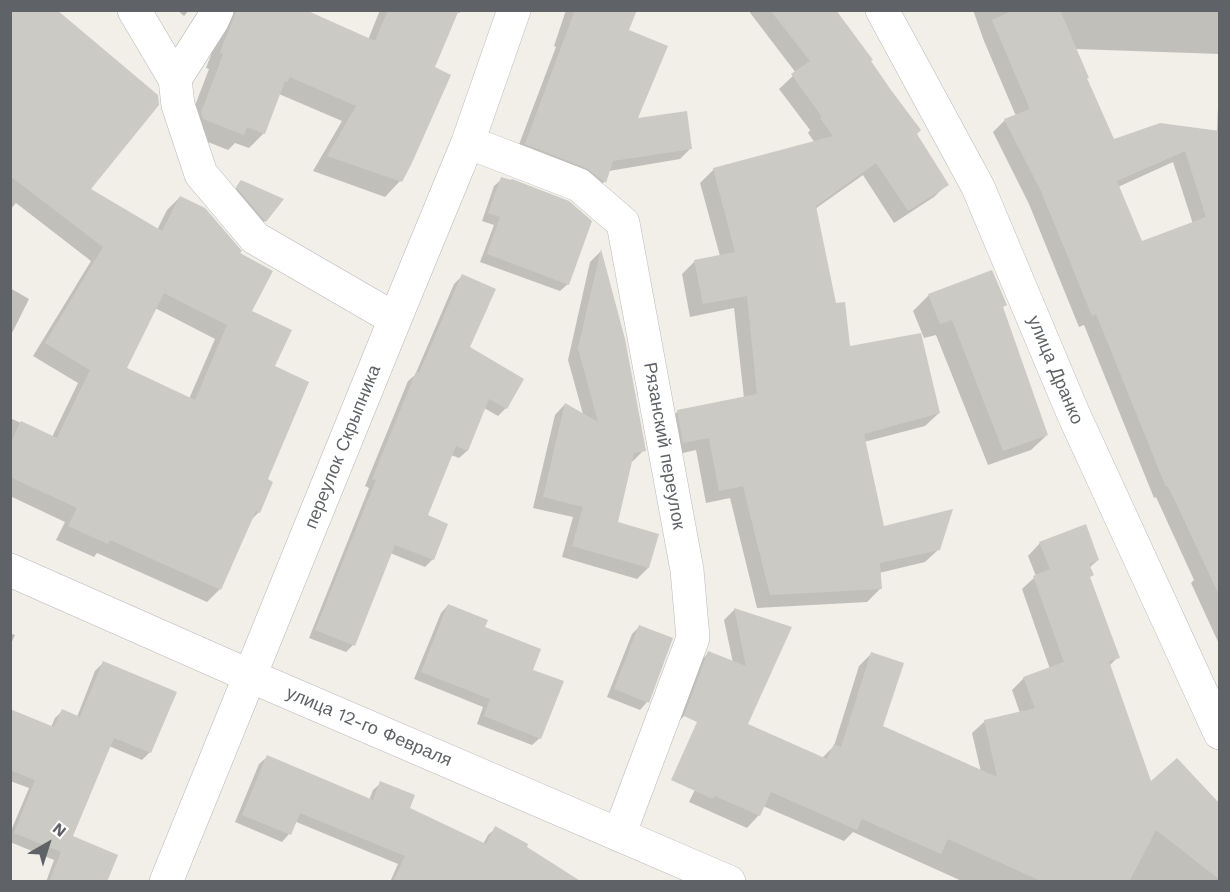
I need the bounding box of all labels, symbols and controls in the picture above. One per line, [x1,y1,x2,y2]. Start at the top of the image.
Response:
street label: улица Дранко [1022,312,1088,428]
street label: Рязанский переулок [639,361,689,531]
street label: переулок Скрыпника [300,362,386,532]
street label: улица 12-го Февраля [283,682,455,772]
north arrow [18,814,78,874]
text: N [49,819,70,841]

